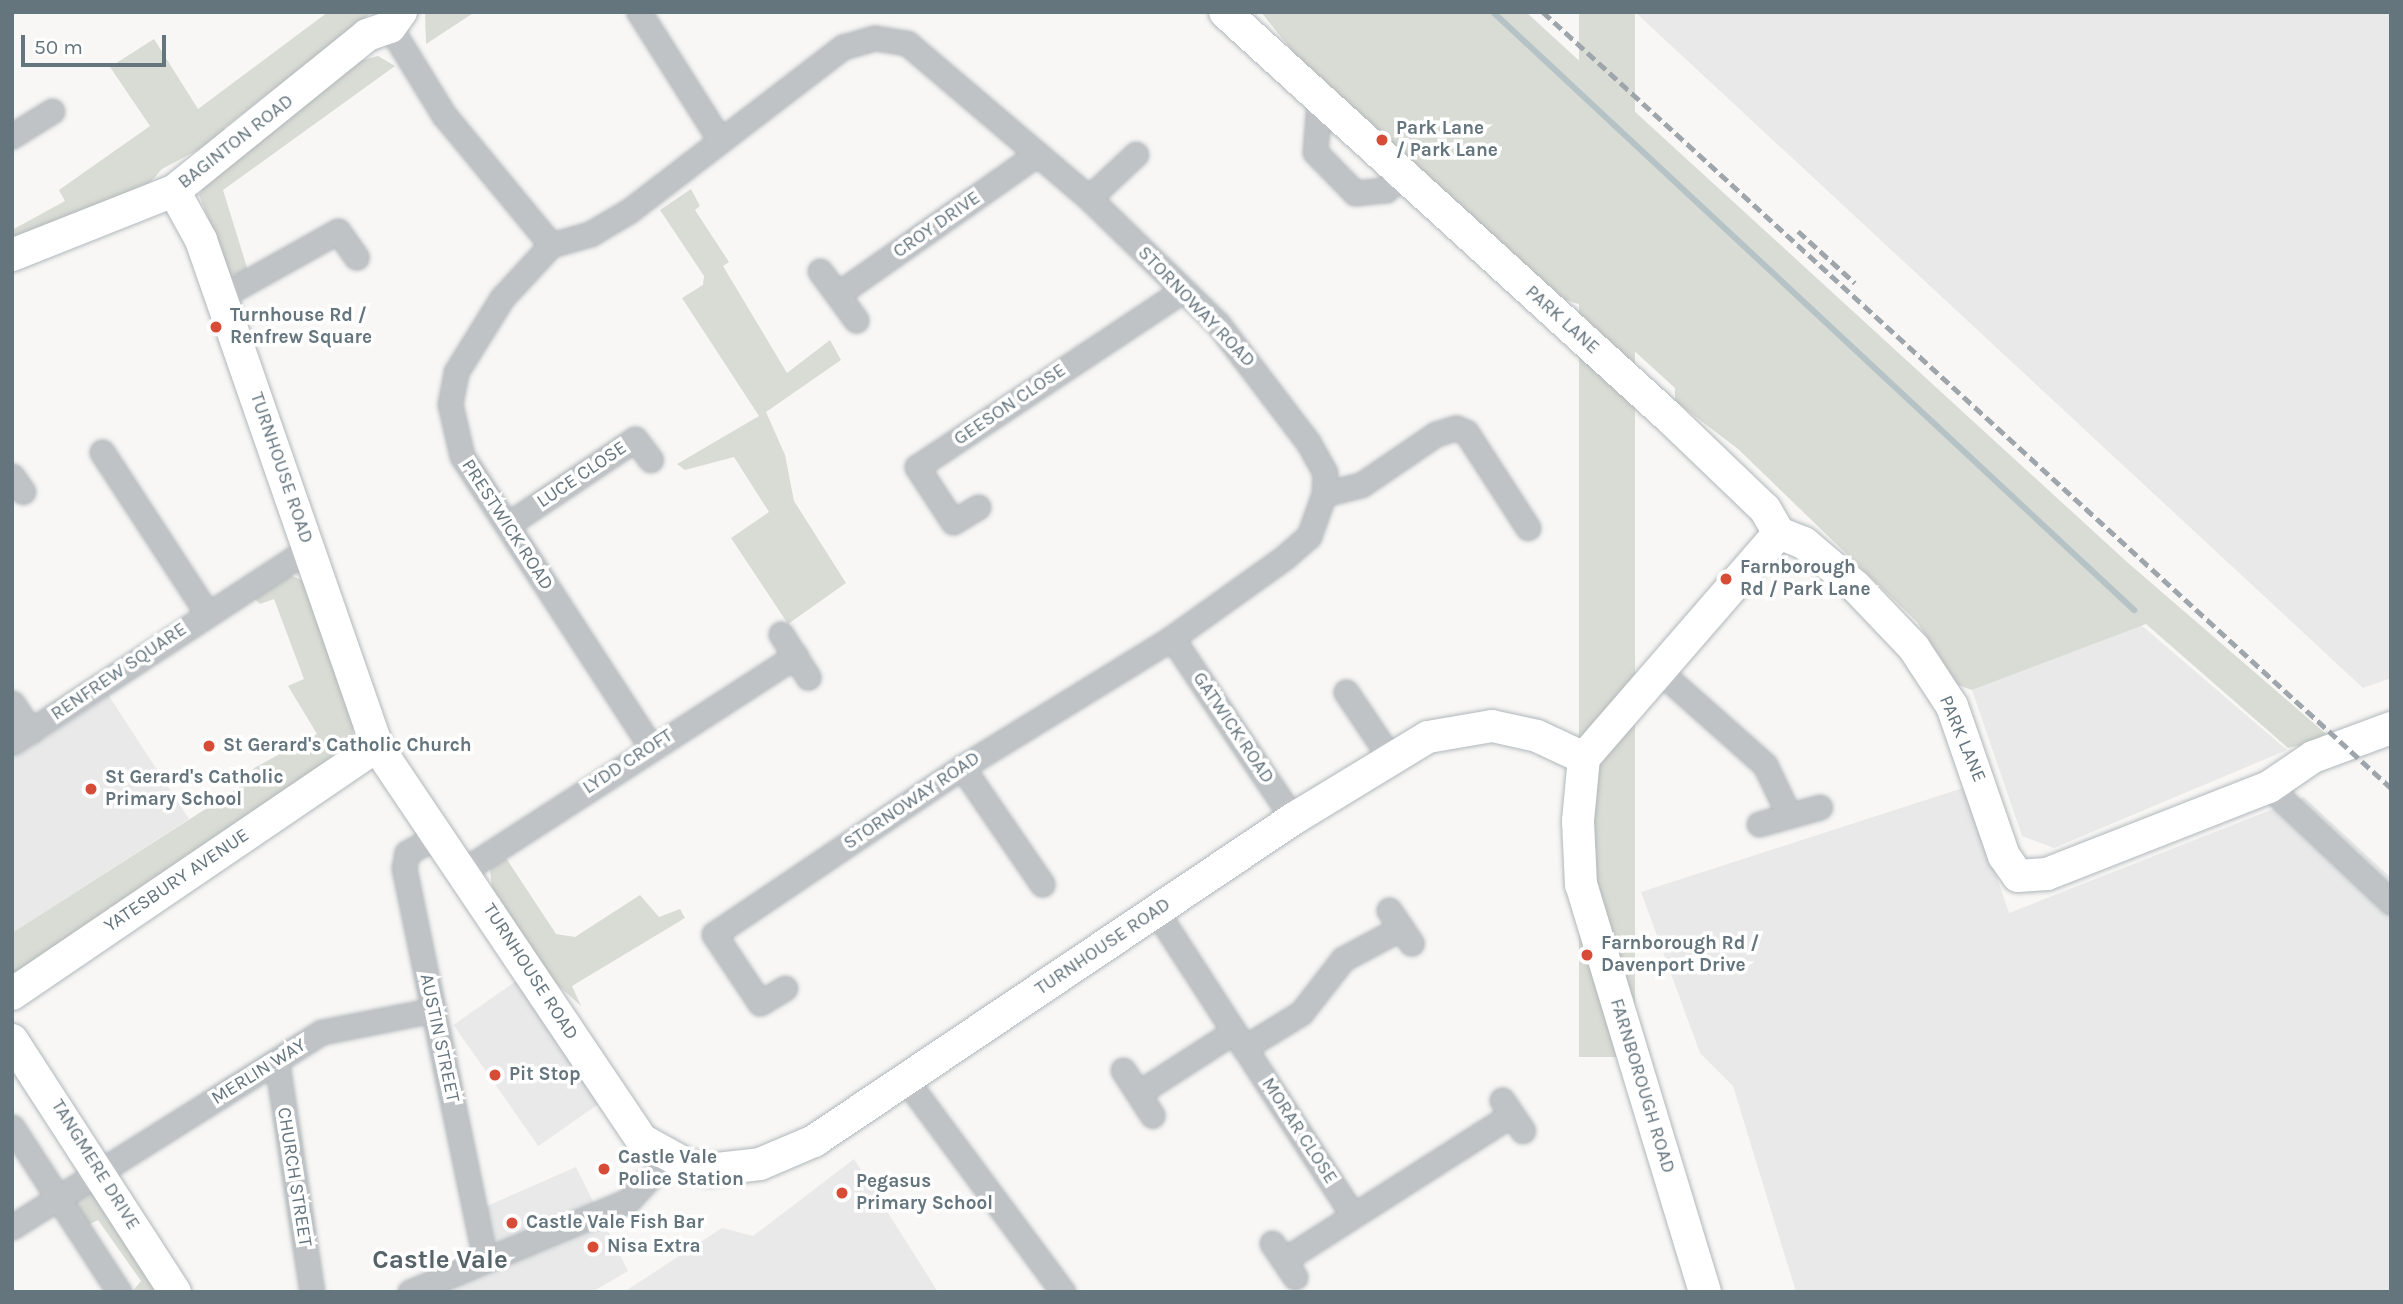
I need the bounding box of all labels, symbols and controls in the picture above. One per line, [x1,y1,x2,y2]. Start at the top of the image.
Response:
scale bar [24,21,170,65]
text: 50 m [34,35,83,59]
street label: BAGINTON ROAD [174,90,298,194]
place label: Park Lane / Park Lane [1396,118,1498,162]
marker: Park Lane / Park Lane [1374,132,1390,148]
street label: CROY DRIVE [889,187,985,263]
street label: STORNOWAY ROAD [1132,242,1260,372]
street label: PARK LANE [1520,281,1604,359]
place label: Turnhouse Rd / Renfrew Square [230,305,372,349]
marker: Turnhouse Rd / Renfrew Square [208,319,224,335]
street label: GEESON CLOSE [950,359,1070,451]
street label: TURNHOUSE ROAD [245,390,317,546]
street label: LUCE CLOSE [533,437,631,513]
street label: PRESTWICK ROAD [456,455,558,595]
place label: Farnborough Rd / Park Lane [1740,557,1871,601]
marker: Farnborough Rd / Park Lane [1718,571,1734,587]
street label: RENFREW SQUARE [47,618,191,726]
street label: GATWICK ROAD [1187,668,1279,788]
street label: PARK LANE [1934,692,1990,786]
street label: LYDD CROFT [579,724,677,800]
place label: St Gerard's Catholic Church [223,735,472,757]
marker: St Gerard's Catholic Church [201,738,217,754]
street label: STORNOWAY ROAD [840,747,984,855]
place label: St Gerard's Catholic Primary School [105,767,284,811]
marker: St Gerard's Catholic Primary School [83,781,99,797]
street label: YATESBURY AVENUE [100,824,254,938]
street label: TURNHOUSE ROAD [1031,893,1175,1001]
street label: TURNHOUSE ROAD [477,900,583,1044]
place label: Farnborough Rd / Davenport Drive [1601,933,1759,977]
marker: Farnborough Rd / Davenport Drive [1579,947,1595,963]
street label: AUSTIN STREET [414,972,464,1104]
street label: FARNBOROUGH ROAD [1605,996,1679,1176]
street label: MERLIN WAY [207,1034,311,1110]
place label: Pit Stop [509,1064,581,1086]
marker: Pit Stop [487,1067,503,1083]
street label: MORAR CLOSE [1256,1074,1342,1188]
street label: TANGMERE DRIVE [46,1096,144,1234]
street label: CHURCH STREET [272,1106,316,1248]
place label: Castle Vale Police Station [618,1147,744,1191]
marker: Castle Vale Police Station [596,1161,612,1177]
place label: Pegasus Primary School [856,1171,993,1215]
marker: Pegasus Primary School [834,1185,850,1201]
place label: Castle Vale Fish Bar [526,1212,704,1234]
marker: Castle Vale Fish Bar [504,1215,520,1231]
place label: Nisa Extra [607,1236,701,1258]
marker: Nisa Extra [585,1239,601,1255]
district label: Castle Vale [372,1244,508,1276]

